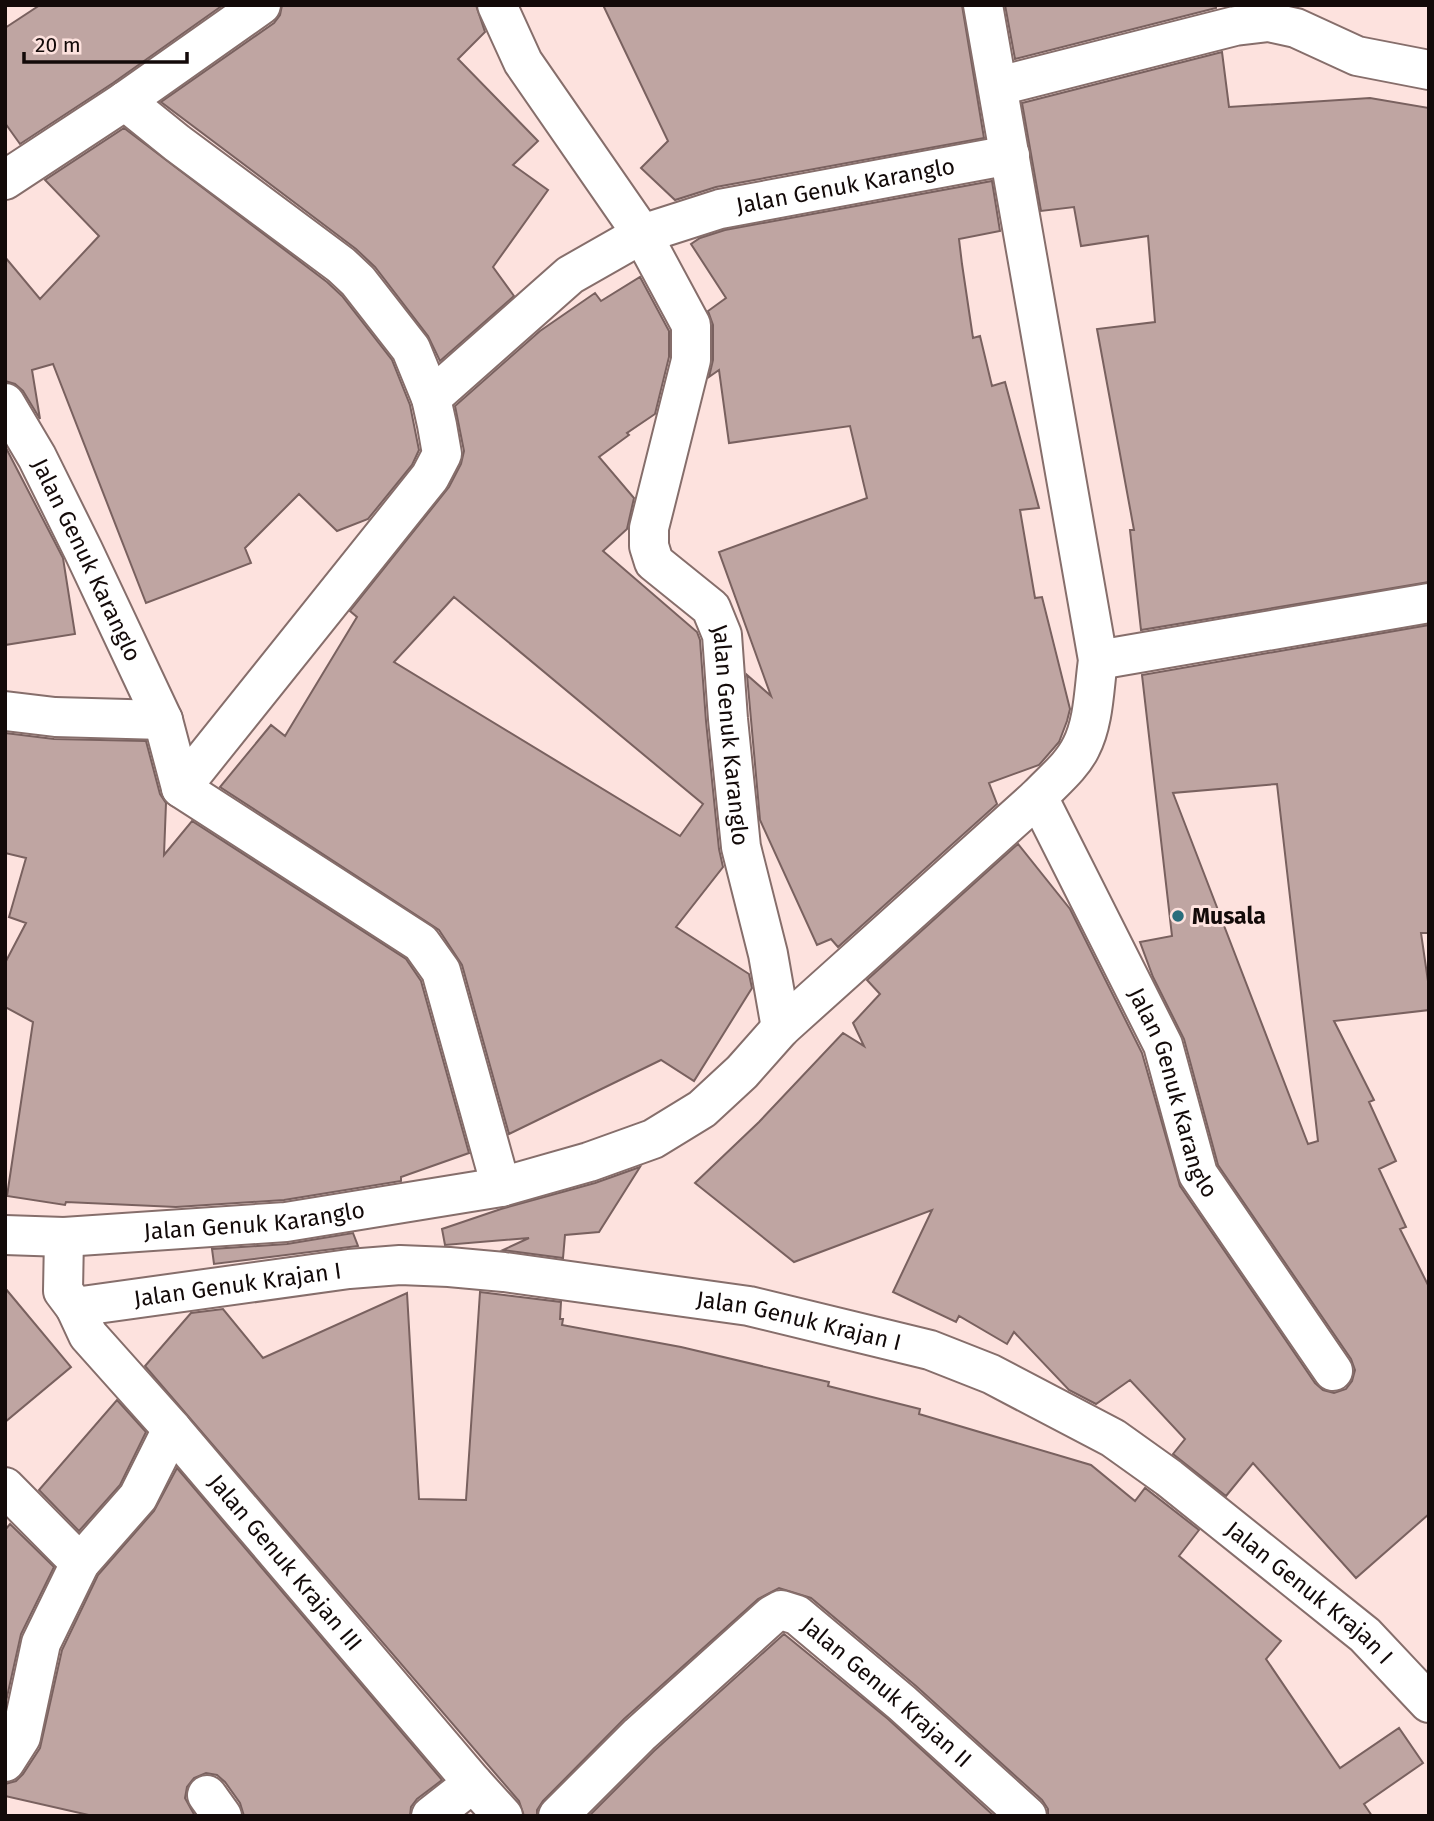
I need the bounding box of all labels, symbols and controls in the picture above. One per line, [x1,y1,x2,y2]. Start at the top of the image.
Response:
scale bar [24,21,187,65]
text: 20 m [35,32,81,58]
street label: Jalan Genuk Karanglo [734,152,957,220]
street label: Jalan Genuk Karanglo [26,454,147,666]
street label: Jalan Genuk Karanglo [705,620,755,847]
place label: Musala [1192,902,1266,930]
marker: Musala [1170,908,1186,924]
street label: Jalan Genuk Karanglo [1122,983,1224,1203]
street label: Jalan Genuk Karanglo [143,1195,367,1246]
street label: Jalan Genuk Krajan I [132,1256,343,1313]
street label: Jalan Genuk Krajan I [695,1285,904,1356]
street label: Jalan Genuk Krajan III [203,1468,368,1656]
street label: Jalan Genuk Krajan I [1220,1515,1399,1670]
street label: Jalan Genuk Krajan II [796,1611,978,1773]

